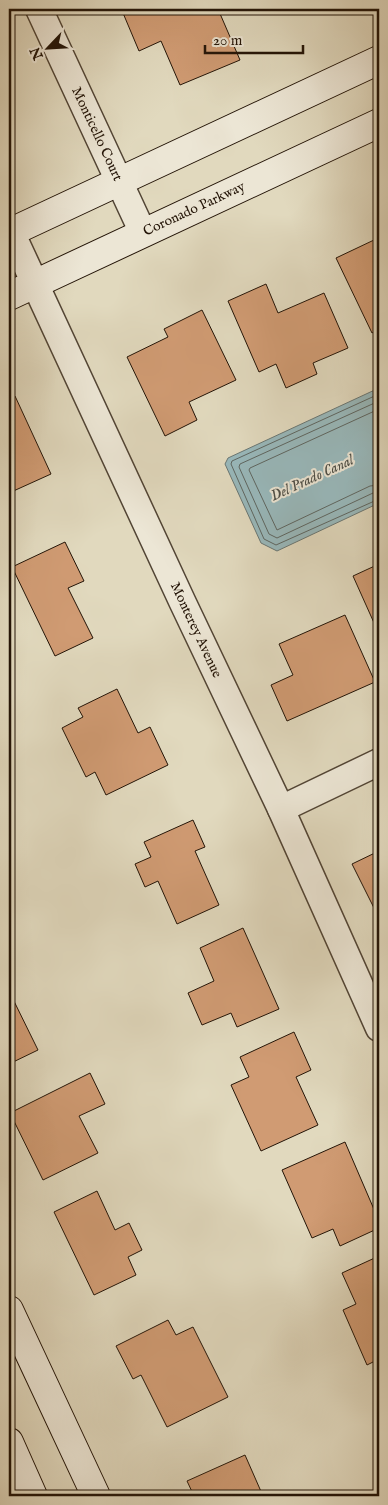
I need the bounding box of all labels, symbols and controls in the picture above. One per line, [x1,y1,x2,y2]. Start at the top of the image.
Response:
north arrow [22,22,72,72]
scale bar [205,22,303,54]
text: 20 m [213,31,243,50]
text: N [26,44,48,63]
street label: Monticello Court [67,84,127,184]
street label: Coronado Parkway [140,178,248,240]
water label: Del Prado Canal [267,450,358,506]
street label: Monterey Avenue [166,579,226,681]

